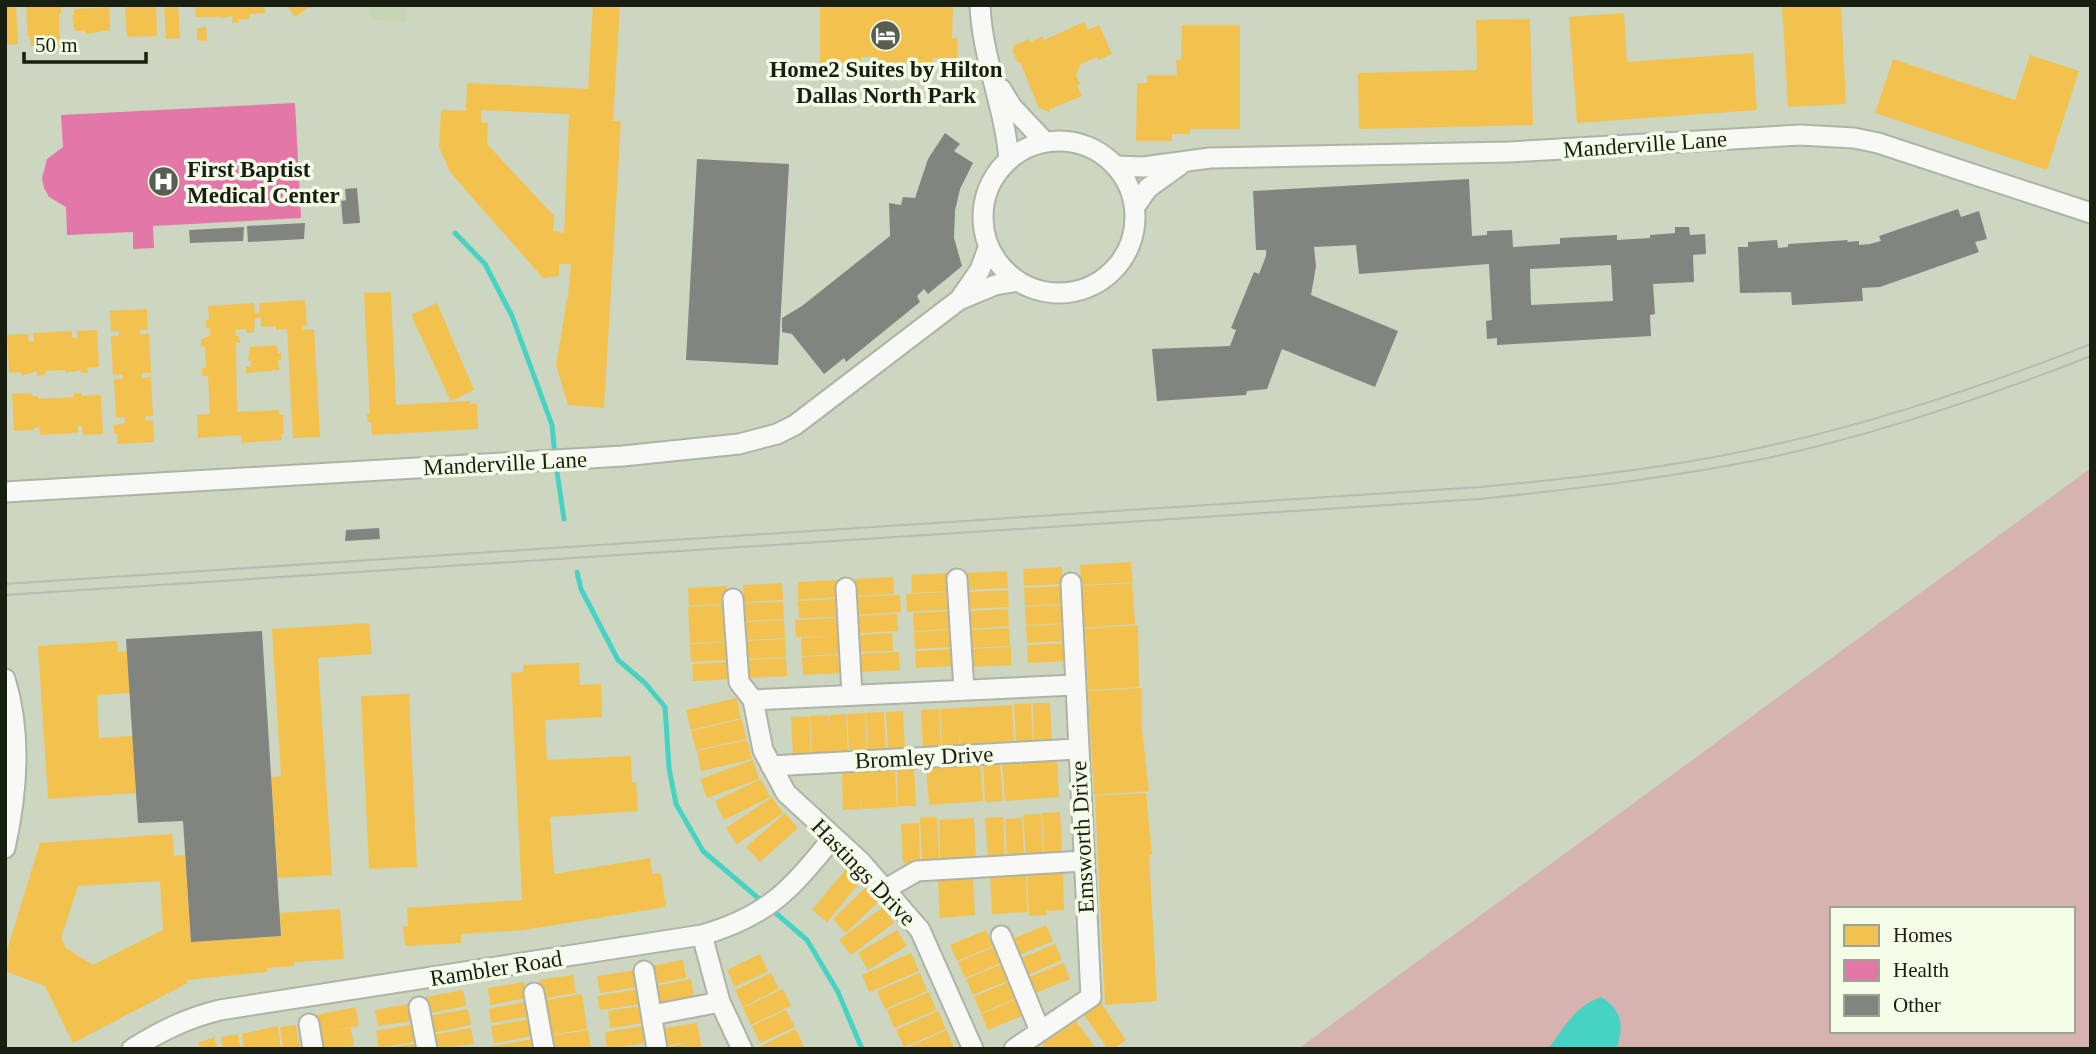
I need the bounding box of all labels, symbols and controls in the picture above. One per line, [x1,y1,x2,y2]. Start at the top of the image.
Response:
hotel icon: Home2 Suites by Hilton Dallas North Park [869,18,903,52]
scale bar [24,21,147,65]
text: 50 m [35,33,78,57]
place label: Home2 Suites by Hilton Dallas North Park [769,57,1003,108]
street label: Manderville Lane [1562,126,1728,163]
place label: First Baptist Medical Center [187,157,340,208]
hospital icon: First Baptist Medical Center [147,165,181,199]
street label: Manderville Lane [422,447,588,480]
street label: Bromley Drive [854,741,994,774]
street label: Emsworth Drive [1066,760,1099,914]
street label: Hastings Drive [807,814,921,931]
legend [1830,907,2075,1033]
text: Homes [1893,923,1953,947]
street label: Rambler Road [428,946,564,991]
text: Health [1893,958,1949,982]
text: Other [1893,993,1941,1017]

